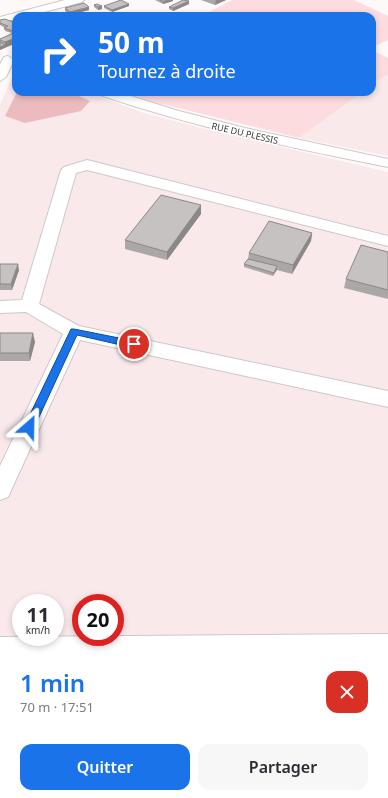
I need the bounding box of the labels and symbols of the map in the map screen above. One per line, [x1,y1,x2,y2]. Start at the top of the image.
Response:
street label: RUE DU PLESSIS [210,119,280,147]
pin [117,327,151,361]
position arrow [8.0,406,50.0,448]
speed limit sign: 20 [72,594,124,646]

